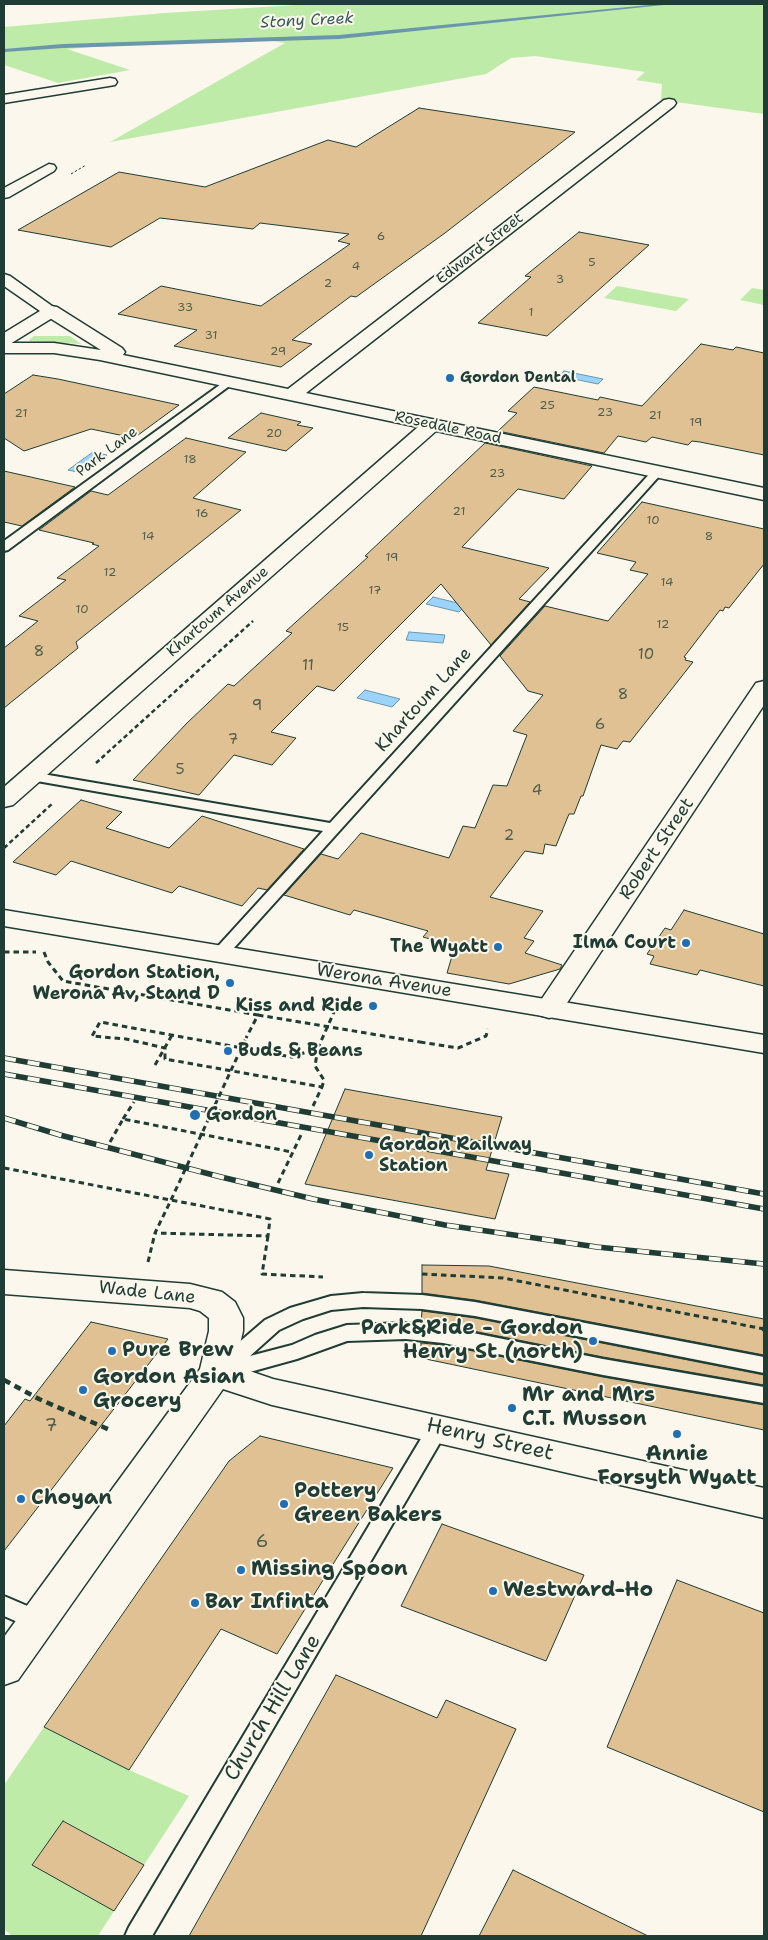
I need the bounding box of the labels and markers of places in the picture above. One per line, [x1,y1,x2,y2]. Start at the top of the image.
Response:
place label: Gordon Dental [460,369,576,387]
marker: Gordon Dental [444,372,456,384]
place label: Ilma Court [573,932,676,954]
place label: The Wyatt [390,936,488,958]
marker: Ilma Court [680,937,692,949]
marker: The Wyatt [492,941,504,953]
place label: Gordon Station, Werona Av, Stand D [32,962,220,1004]
marker: Gordon Station, Werona Av, Stand D [224,977,236,989]
place label: Kiss and Ride [236,995,363,1017]
marker: Kiss and Ride [367,1000,379,1012]
place label: Buds & Beans [238,1040,363,1062]
marker: Buds & Beans [222,1045,234,1057]
place label: Gordon [206,1104,277,1126]
marker: Gordon [188,1108,202,1122]
place label: Gordon Railway Station [379,1134,532,1176]
marker: Gordon Railway Station [363,1149,375,1161]
place label: Park&Ride - Gordon Henry St (north) [361,1316,583,1366]
marker: Park&Ride - Gordon Henry St (north) [587,1335,599,1347]
place label: Pure Brew [122,1338,233,1364]
marker: Pure Brew [106,1345,118,1357]
place label: Gordon Asian Grocery [93,1365,245,1415]
place label: Mr and Mrs C.T. Musson [522,1383,655,1433]
marker: Gordon Asian Grocery [77,1384,89,1396]
marker: Mr and Mrs C.T. Musson [506,1402,518,1414]
marker: Annie Forsyth Wyatt [671,1428,683,1440]
place label: Annie Forsyth Wyatt [598,1442,756,1492]
place label: Pottery Green Bakers [294,1479,442,1529]
place label: Choyan [31,1486,112,1512]
marker: Choyan [15,1493,27,1505]
marker: Pottery Green Bakers [278,1498,290,1510]
place label: Missing Spoon [251,1557,408,1583]
marker: Missing Spoon [235,1564,247,1576]
place label: Westward-Ho [503,1578,653,1604]
marker: Westward-Ho [487,1585,499,1597]
place label: Bar Infinta [205,1590,329,1616]
marker: Bar Infinta [189,1597,201,1609]

